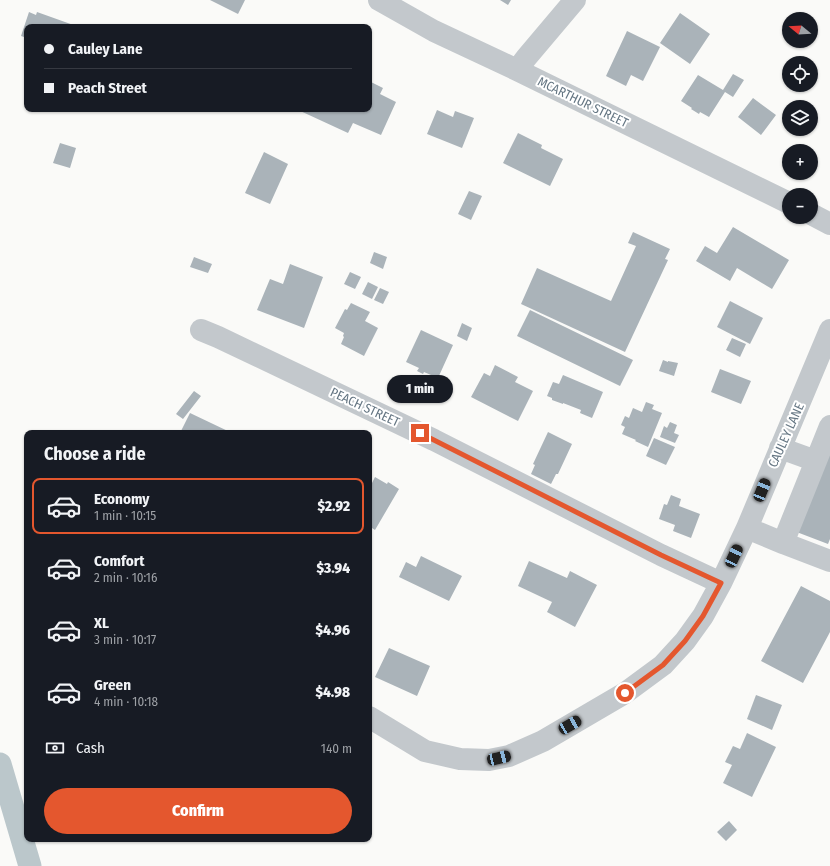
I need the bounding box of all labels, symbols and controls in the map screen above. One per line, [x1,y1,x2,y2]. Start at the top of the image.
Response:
north arrow [782,12,818,48]
map controls [782,12,818,224]
text: Cauley Lane [68,40,143,58]
button: locate [782,56,818,92]
street label: MCARTHUR STREET [535,74,631,130]
text: Peach Street [68,79,147,97]
button: layers [782,100,818,136]
button: + [782,144,818,180]
button: − [782,188,818,224]
callout: 1 min [387,375,453,403]
text: 1 min [406,381,434,396]
street label: PEACH STREET [328,384,402,430]
street label: CAULEY LANE [765,400,807,470]
route end [411,424,429,442]
text: Choose a ride [44,443,146,465]
car [752,477,772,503]
icon: car [46,488,82,524]
text: Economy [94,490,149,508]
text: $2.92 [318,497,350,515]
text: 1 min · 10:15 [94,508,156,523]
car [723,543,745,569]
icon: car [46,550,82,586]
text: Comfort [94,552,145,570]
text: $3.94 [316,559,350,577]
text: 2 min · 10:16 [94,570,157,585]
icon: car [46,612,82,648]
text: XL [94,614,109,632]
text: $4.96 [316,621,350,639]
text: 3 min · 10:17 [94,632,156,647]
icon: car [46,674,82,710]
text: Green [94,676,131,694]
text: $4.98 [315,683,350,701]
route start [616,684,634,702]
text: 4 min · 10:18 [94,694,158,709]
car [557,714,583,736]
icon: cash [44,737,66,759]
text: Cash [76,739,105,757]
text: 140 m [321,741,352,756]
car [486,749,512,767]
button: Confirm [44,788,352,834]

